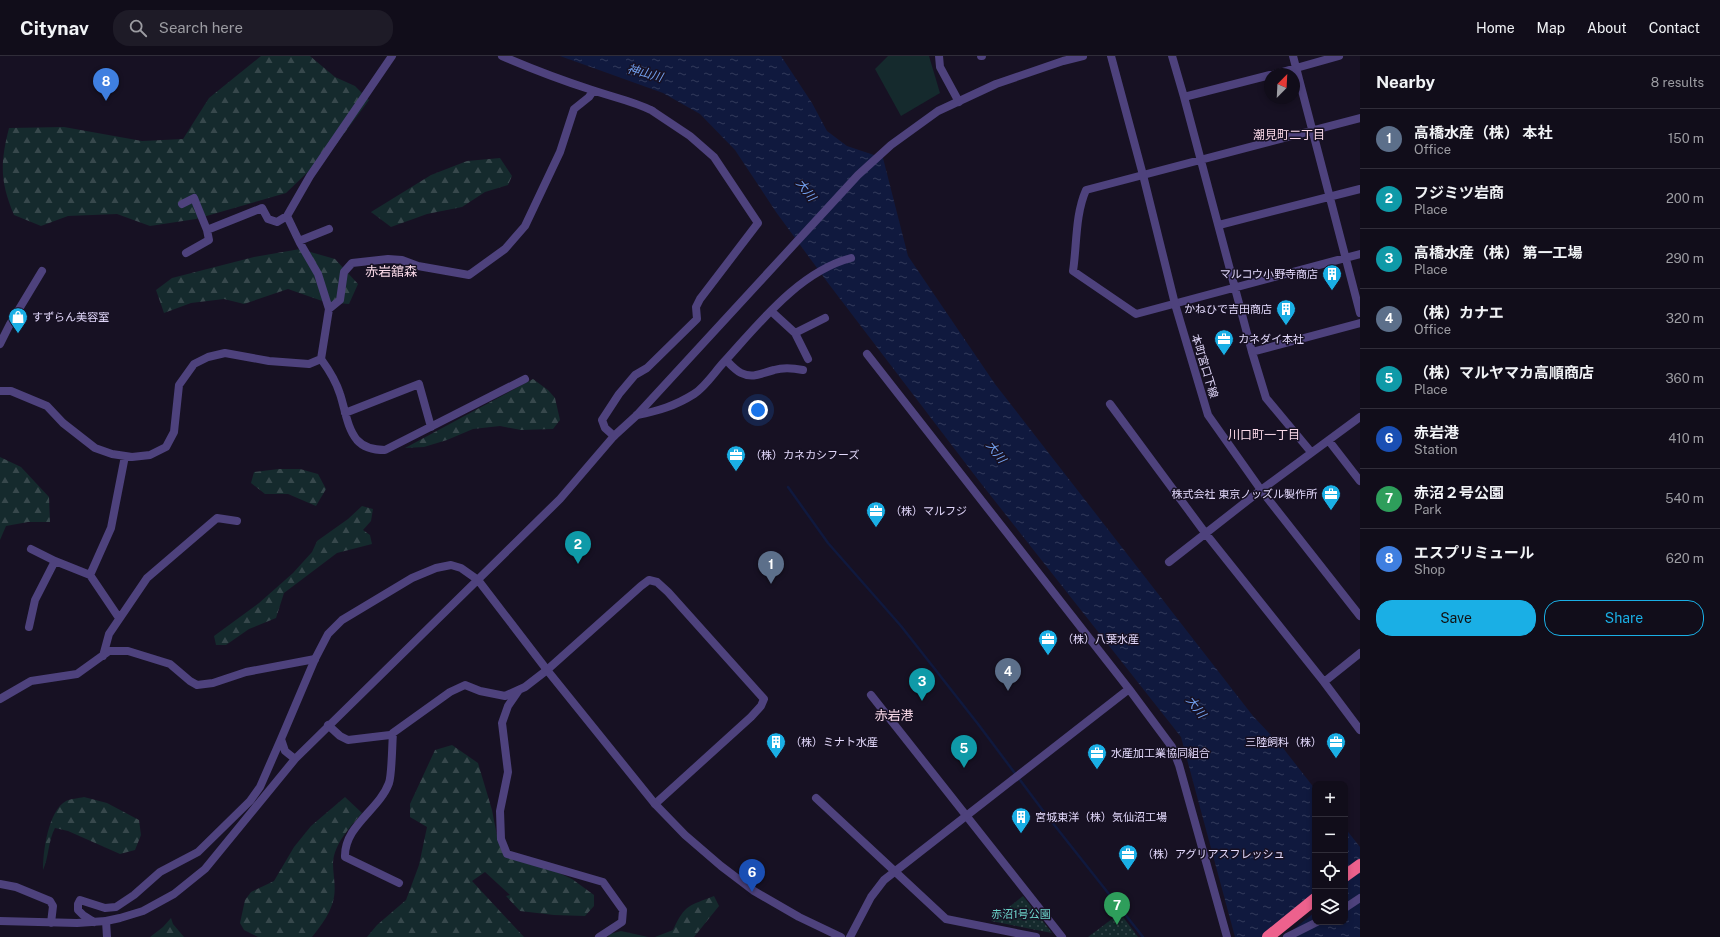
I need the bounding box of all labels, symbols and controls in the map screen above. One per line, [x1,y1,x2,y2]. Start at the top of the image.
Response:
search box [113,10,393,46]
text: Citynav [20,17,89,39]
icon: search [127,17,149,39]
text: Search here [159,19,243,36]
text: Home [1476,20,1515,36]
text: Map [1537,20,1565,36]
text: About [1587,20,1627,36]
text: Contact [1649,20,1700,36]
water label: 神山川 [626,62,666,85]
pin: 8 [93,68,119,101]
north arrow [1264,68,1300,104]
text: Nearby [1376,72,1435,92]
text: 8 results [1651,75,1704,90]
text: 高橋水産（株） 本社 [1414,124,1552,141]
district label: 潮見町二丁目 [1253,128,1325,142]
text: 1 [1386,131,1392,146]
text: 150 m [1668,131,1704,146]
text: Office [1414,142,1451,157]
water label: 大川 [793,176,820,205]
text: フジミツ岩商 [1414,184,1504,201]
text: 2 [1385,191,1393,206]
text: 200 m [1666,191,1704,206]
text: Place [1414,202,1448,217]
text: 高橋水産（株） 第一工場 [1414,244,1582,261]
text: 3 [1385,251,1393,266]
text: 290 m [1666,251,1704,266]
text: Place [1414,262,1448,277]
building icon: マルコウ小野寺商店 [1321,263,1343,291]
district label: 赤岩舘森 [365,264,417,279]
place label: マルコウ小野寺商店 [1220,268,1318,280]
building icon: かねひで吉田商店 [1275,298,1297,326]
place label: かねひで吉田商店 [1184,303,1272,315]
text: （株）カナエ [1414,304,1504,321]
shop icon: すずらん美容室 [7,306,29,334]
place label: すずらん美容室 [32,311,109,323]
text: 4 [1385,311,1393,326]
text: 320 m [1666,311,1704,326]
text: Office [1414,322,1451,337]
office icon: カネダイ本社 [1213,328,1235,356]
street label: 本町宮口下線 [1190,333,1220,399]
place label: カネダイ本社 [1238,333,1304,345]
text: （株）マルヤマカ高順商店 [1414,364,1594,381]
text: 5 [1385,371,1393,386]
text: 360 m [1666,371,1704,386]
text: Place [1414,382,1448,397]
your location [748,400,768,420]
text: 赤岩港 [1414,424,1459,441]
district label: 川口町一丁目 [1228,428,1300,442]
text: 6 [1385,431,1393,446]
text: 410 m [1668,431,1704,446]
water label: 大川 [983,438,1010,467]
text: Station [1414,442,1458,457]
office icon: （株）カネカシフーズ [725,444,747,472]
place label: （株）カネカシフーズ [750,449,859,461]
office icon: 株式会社 東京ノッズル製作所 [1320,483,1342,511]
text: 赤沼２号公園 [1414,484,1504,501]
place label: 株式会社 東京ノッズル製作所 [1172,488,1318,500]
text: 7 [1385,491,1393,506]
text: 540 m [1665,491,1704,506]
office icon: （株）マルフジ [865,500,887,528]
text: Park [1414,502,1442,517]
place label: （株）マルフジ [890,505,967,517]
pin: 2 [565,531,591,564]
text: エスプリミュール [1414,544,1534,561]
pin: 1 [758,551,784,584]
text: 8 [1385,551,1393,566]
text: 620 m [1666,551,1704,566]
text: Shop [1414,562,1445,577]
button: Save [1376,600,1536,636]
button: Share [1544,600,1704,636]
office icon: （株）八葉水産 [1037,628,1059,656]
place label: （株）八葉水産 [1062,633,1139,645]
pin: 4 [995,658,1021,691]
pin: 3 [909,668,935,701]
water label: 大川 [1183,693,1210,722]
district label: 赤岩港 [874,708,914,723]
building icon: （株）ミナト水産 [765,731,787,759]
office icon: 三陸飼料（株） [1325,731,1347,759]
pin: 5 [951,735,977,768]
place label: （株）ミナト水産 [790,736,878,748]
place label: 三陸飼料（株） [1245,736,1322,748]
office icon: 水産加工業協同組合 [1086,742,1108,770]
place label: 水産加工業協同組合 [1111,747,1210,759]
map controls [1312,781,1348,925]
button: + [1312,781,1348,817]
building icon: 宮城東洋（株）気仙沼工場 [1010,806,1032,834]
place label: 宮城東洋（株）気仙沼工場 [1035,811,1167,823]
button: − [1312,817,1348,853]
office icon: （株）アグリアスフレッシュ [1117,843,1139,871]
place label: （株）アグリアスフレッシュ [1142,848,1284,860]
button: locate [1312,853,1348,889]
pin: 6 [739,859,765,892]
button: layers [1312,889,1348,925]
pin: 7 [1104,892,1130,925]
park label: 赤沼1号公園 [991,908,1051,920]

